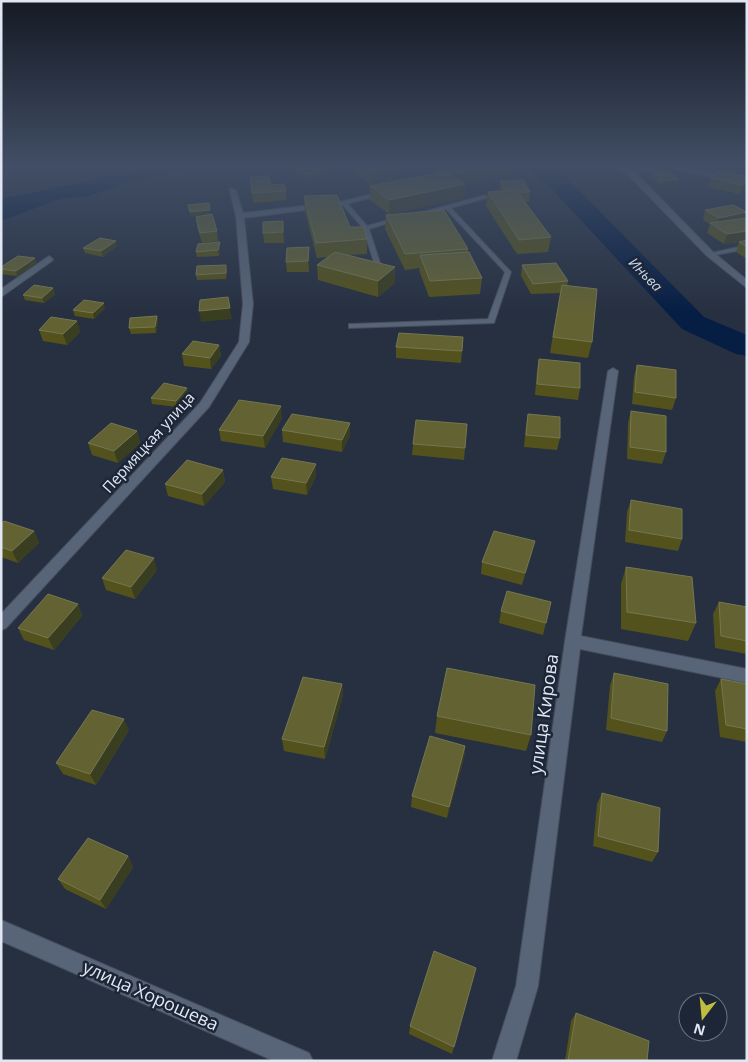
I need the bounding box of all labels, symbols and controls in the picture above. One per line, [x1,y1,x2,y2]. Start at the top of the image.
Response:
water label: Иньва [625,253,667,295]
street label: Пермяцкая улица [97,387,199,497]
street label: улица Кирова [523,652,563,776]
street label: улица Хорошева [79,954,223,1036]
north arrow [678,992,728,1042]
text: N [691,1019,707,1041]

